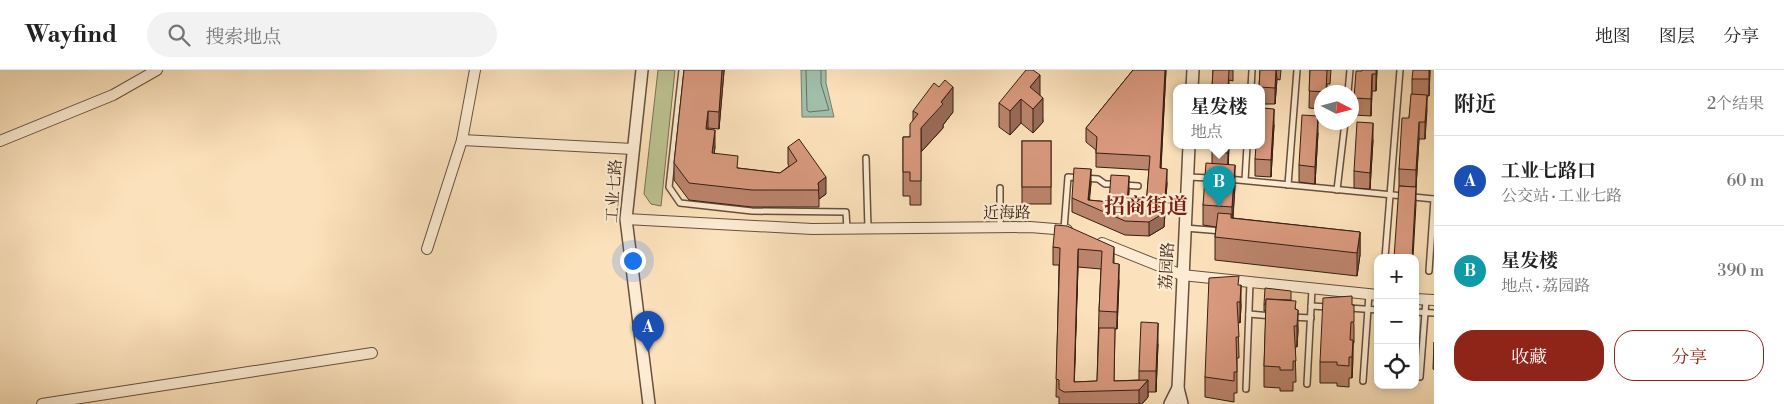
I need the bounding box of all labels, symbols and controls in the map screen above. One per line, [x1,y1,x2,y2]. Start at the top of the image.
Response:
search box [147,12,497,57]
text: Wayfind [25,20,117,50]
icon: search [165,21,193,49]
text: 搜索地点 [205,25,281,49]
text: 地图 [1595,25,1631,48]
text: 图层 [1659,25,1695,48]
text: 分享 [1723,25,1759,48]
popup [1173,84,1265,149]
north arrow [1314,85,1359,130]
text: 附近 [1454,92,1496,118]
text: 2个结果 [1707,94,1764,114]
text: 星发楼 [1190,95,1248,119]
text: 地点 [1190,122,1223,142]
street label: 工业七路 [602,158,626,224]
text: 工业七路口 [1501,159,1596,183]
pin: B [1203,166,1235,207]
text: A [1464,171,1476,191]
text: 60 m [1726,171,1764,191]
text: 公交站 · 工业七路 [1501,186,1622,206]
district label: 招商街道 [1104,194,1188,220]
street label: 近海路 [983,203,1031,223]
street label: 荔园路 [1156,242,1178,290]
your location [620,248,646,274]
text: 星发楼 [1501,249,1558,273]
map controls [1374,254,1419,389]
button: + [1374,254,1419,299]
text: B [1464,261,1476,281]
text: 390 m [1718,261,1764,281]
text: 地点 · 荔园路 [1501,276,1590,296]
button: − [1374,299,1419,344]
pin: A [632,311,664,352]
button: 收藏 [1454,330,1604,381]
button: 分享 [1614,330,1764,381]
button: locate [1374,344,1419,389]

